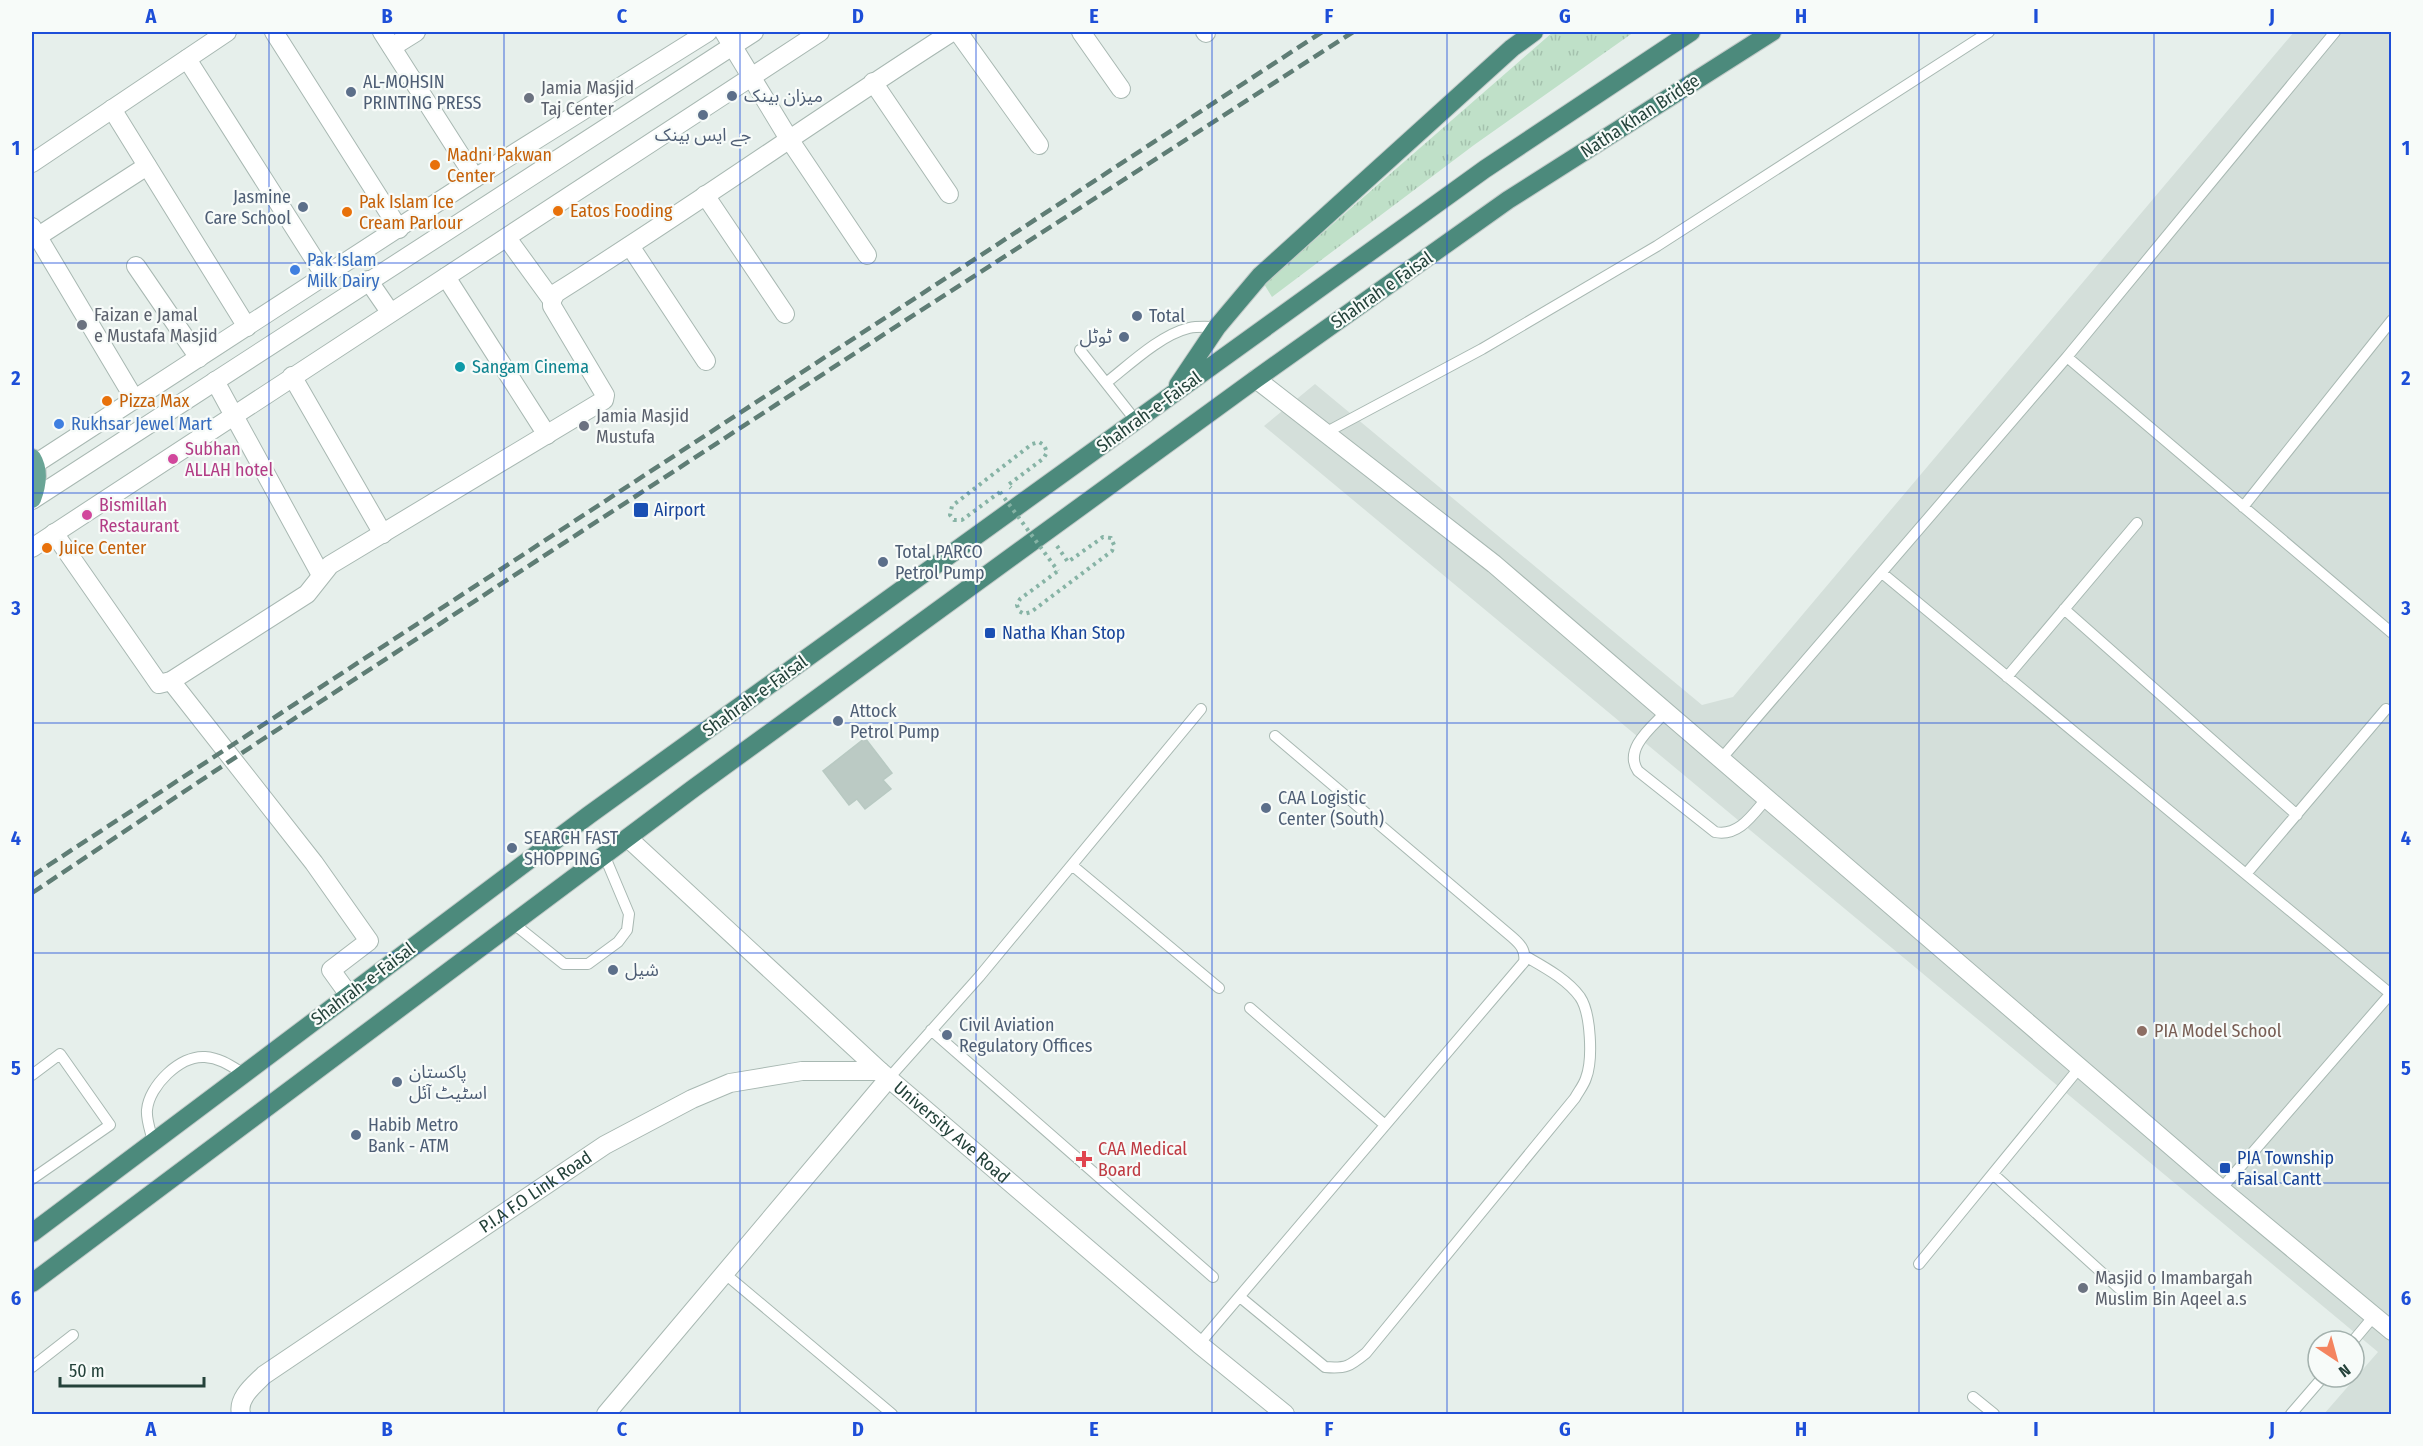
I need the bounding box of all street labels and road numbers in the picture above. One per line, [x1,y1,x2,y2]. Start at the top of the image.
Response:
street label: Natha Khan Bridge [1577,69,1704,163]
street label: Shahrah e Faisal [1327,247,1437,333]
street label: Shahrah-e-Faisal [1092,367,1206,457]
street label: Shahrah-e-Faisal [698,651,812,741]
street label: Shahrah-e-Faisal [307,938,419,1030]
street label: University Ave Road [889,1077,1014,1188]
street label: P.I.A F.O Link Road [475,1146,596,1238]

